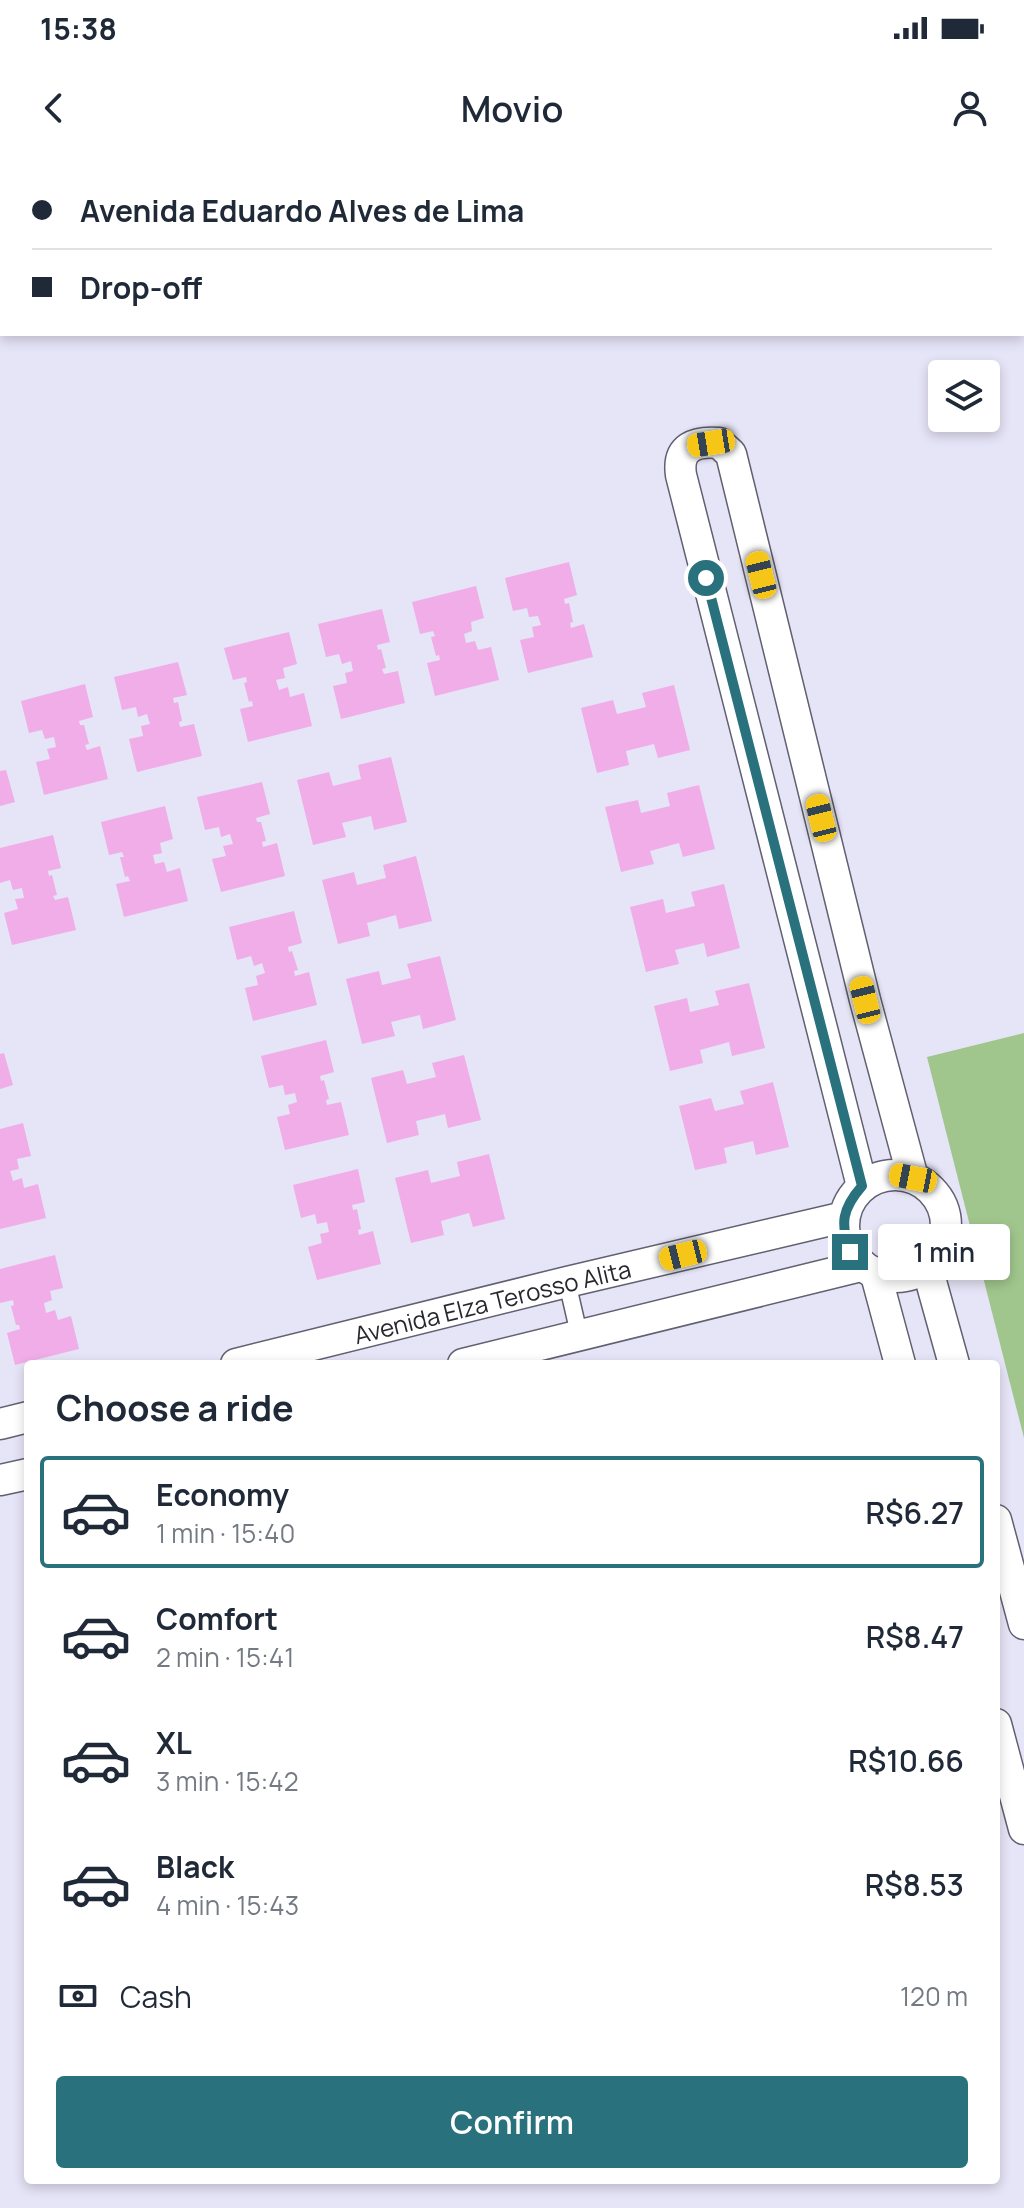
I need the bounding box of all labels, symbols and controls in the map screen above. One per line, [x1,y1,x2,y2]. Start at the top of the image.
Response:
text: 15:38 [40,8,117,49]
text: Movio [461,84,563,133]
icon: back [32,86,76,130]
icon: person [948,86,992,130]
text: Avenida Eduardo Alves de Lima [80,190,524,231]
text: Drop-off [80,267,202,308]
map controls [928,360,1000,432]
button: layers [928,360,1000,432]
car [685,427,737,459]
car [744,549,778,601]
route start [688,560,724,596]
car [804,792,838,844]
car [848,974,882,1026]
car [887,1162,939,1194]
callout: 1 min [878,1224,1010,1280]
route end [832,1234,868,1270]
text: 1 min [913,1234,975,1270]
car [657,1238,709,1272]
street label: Avenida Elza Terosso Alita [350,1251,634,1351]
text: Choose a ride [56,1383,294,1432]
text: Economy [156,1474,289,1515]
icon: car [60,1476,132,1548]
text: R$6.27 [865,1492,964,1533]
text: 1 min · 15:40 [156,1515,295,1551]
text: Comfort [156,1598,278,1639]
icon: car [60,1600,132,1672]
text: R$8.47 [866,1616,964,1657]
text: 2 min · 15:41 [156,1639,294,1675]
text: XL [156,1722,192,1763]
icon: car [60,1724,132,1796]
text: R$10.66 [848,1740,964,1781]
text: 3 min · 15:42 [156,1763,299,1799]
text: Black [156,1846,234,1887]
icon: car [60,1848,132,1920]
text: R$8.53 [865,1864,964,1905]
text: 4 min · 15:43 [156,1887,299,1923]
icon: cash [56,1974,100,2018]
text: Cash [120,1976,192,2017]
text: 120 m [900,1978,968,2014]
button: Confirm [56,2076,968,2168]

